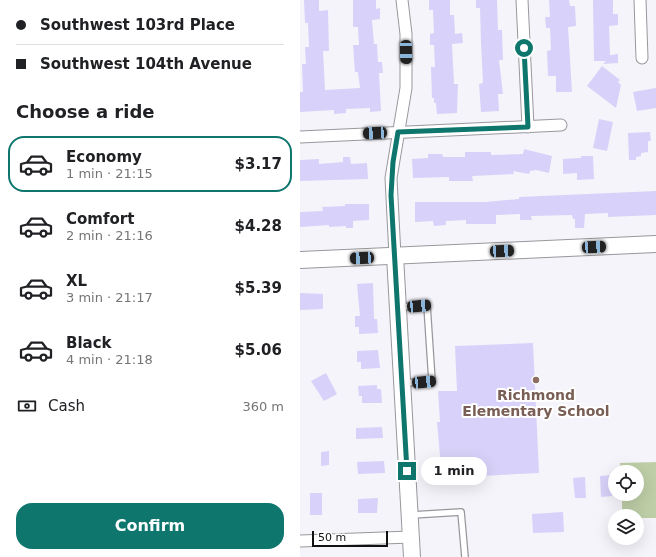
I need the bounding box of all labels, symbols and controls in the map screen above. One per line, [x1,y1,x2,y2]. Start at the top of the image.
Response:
text: Southwest 103rd Place [40,16,235,34]
route start [515,39,533,57]
car [400,40,412,64]
text: Southwest 104th Avenue [40,55,252,73]
text: Choose a ride [16,101,155,122]
car [363,126,387,140]
icon: car [18,146,54,182]
text: Economy [66,148,142,166]
text: $3.17 [235,155,282,173]
text: 1 min · 21:15 [66,166,153,181]
icon: car [18,208,54,244]
text: Comfort [66,210,134,228]
text: $4.28 [235,217,282,235]
text: 2 min · 21:16 [66,228,153,243]
car [582,240,606,254]
car [490,244,514,258]
car [350,251,374,265]
icon: car [18,270,54,306]
text: XL [66,272,87,290]
text: $5.39 [235,279,282,297]
text: 3 min · 21:17 [66,290,153,305]
car [407,299,431,313]
icon: car [18,332,54,368]
text: Black [66,334,112,352]
text: $5.06 [235,341,282,359]
text: 4 min · 21:18 [66,352,153,367]
car [412,375,436,389]
marker: Richmond Elementary School [531,375,541,385]
place label: Richmond Elementary School [462,387,610,419]
icon: cash [16,395,38,417]
text: Cash [48,397,85,415]
text: 360 m [242,399,284,414]
callout: 1 min [421,457,487,485]
route end [398,462,416,480]
text: 1 min [434,463,474,478]
map controls [608,465,644,545]
button: locate [608,465,644,501]
button: Confirm [16,503,284,549]
button: layers [608,509,644,545]
scale bar [312,529,388,548]
text: 50 m [318,531,346,544]

